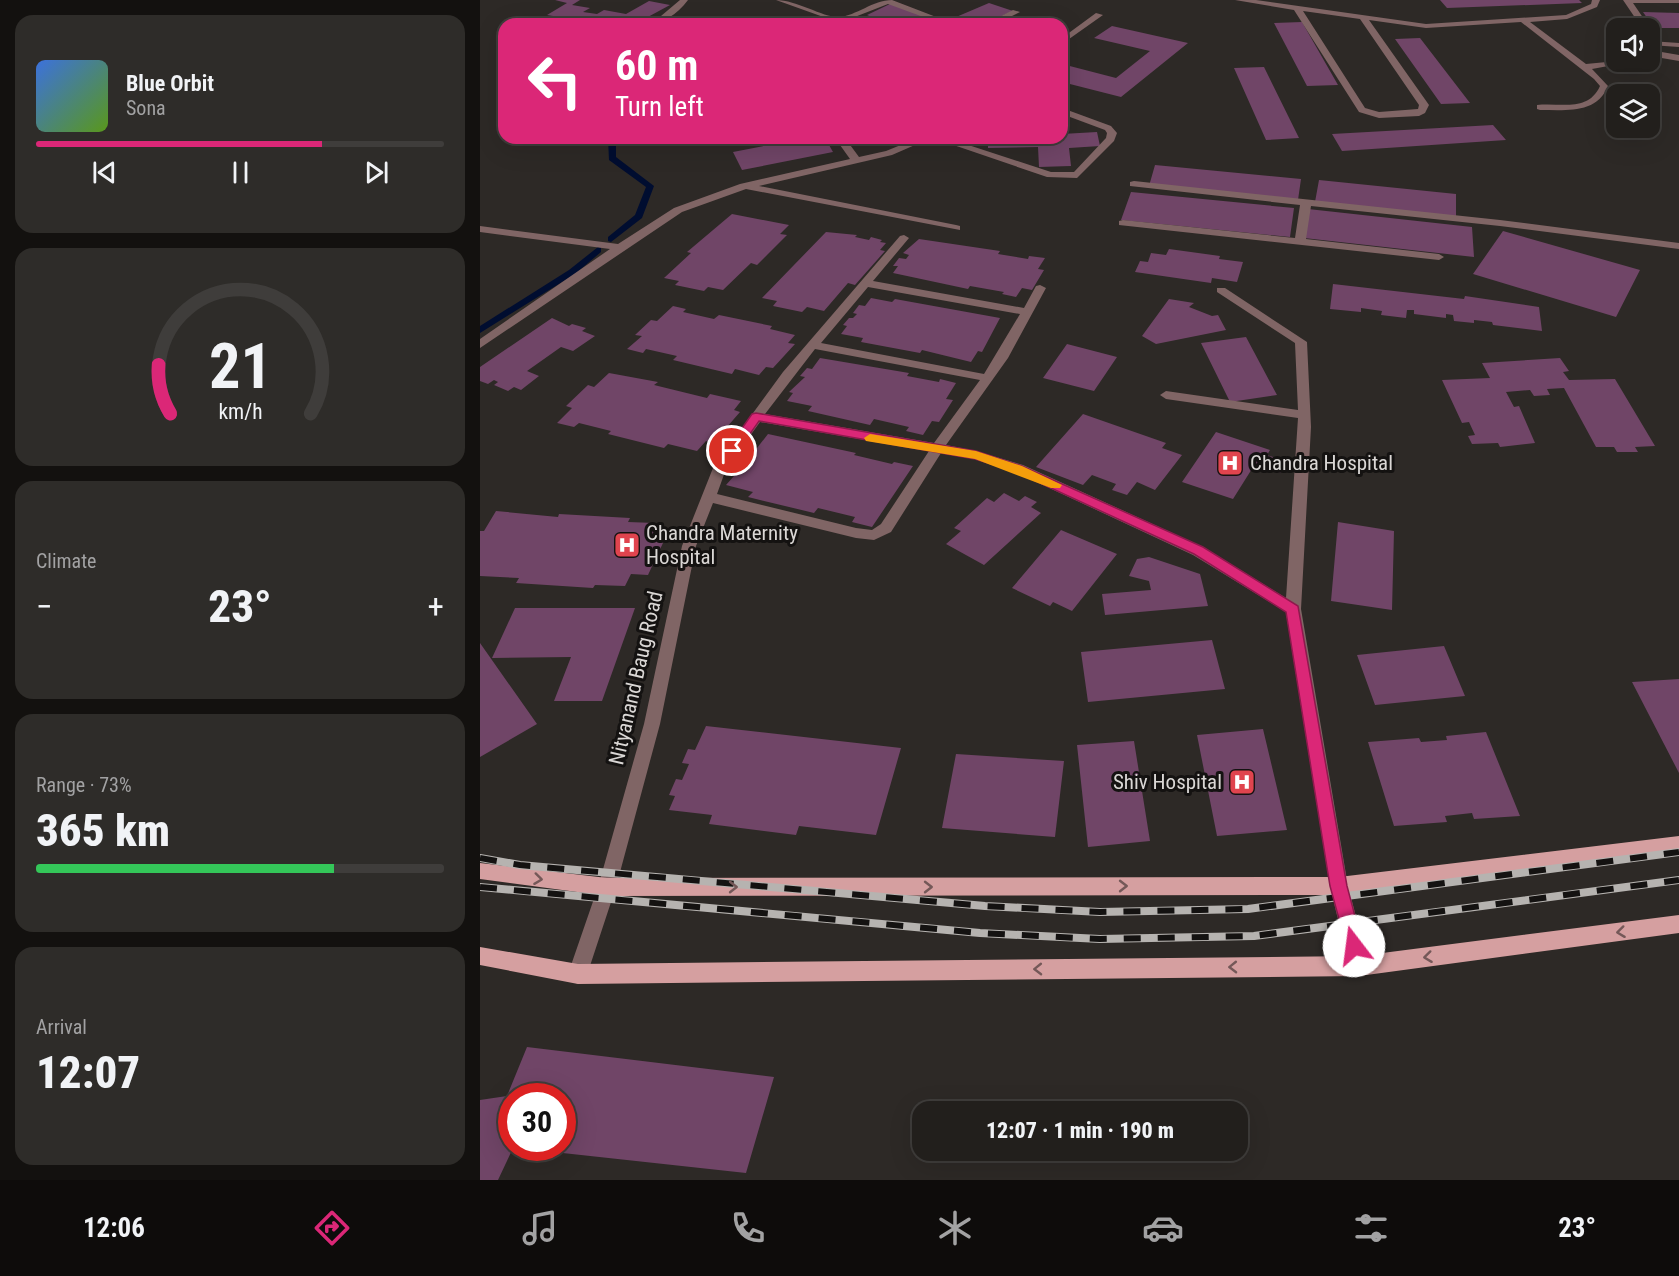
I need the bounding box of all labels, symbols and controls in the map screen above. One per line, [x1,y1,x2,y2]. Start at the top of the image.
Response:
map controls [1606,18,1660,138]
button: sound [1606,18,1660,72]
text: 60 m [615,41,698,90]
icon: left [516,42,594,120]
text: Blue Orbit [126,71,214,96]
button: layers [1606,84,1660,138]
text: Turn left [615,91,704,123]
text: Sona [126,96,166,120]
icon: previous [88,156,121,189]
icon: pause [224,156,257,189]
icon: next [360,156,393,189]
text: 21 [208,330,272,403]
text: km/h [218,399,262,424]
pin [706,425,757,476]
icon: arrive [715,434,748,467]
hospital icon: Chandra Hospital [1215,448,1245,478]
place label: Chandra Hospital [1250,451,1393,475]
place label: Chandra Maternity Hospital [646,521,798,569]
hospital icon: Chandra Maternity Hospital [612,530,642,560]
text: Climate [36,549,96,573]
text: 23° [208,580,272,633]
text: − [36,587,53,626]
text: + [428,587,444,626]
street label: Nityanand Baug Road [604,589,668,767]
hospital icon: Shiv Hospital [1227,767,1257,797]
place label: Shiv Hospital [1113,770,1222,794]
text: Range · 73% [36,773,132,797]
text: 365 km [36,804,170,857]
one-way arrow [533,872,543,884]
one-way arrow [1118,880,1127,892]
one-way arrow [728,881,737,893]
one-way arrow [923,881,932,893]
position arrow [1322,914,1386,978]
one-way arrow [1616,925,1626,938]
one-way arrow [1423,951,1432,963]
one-way arrow [1229,961,1238,974]
one-way arrow [1034,963,1043,976]
text: Arrival [36,1015,87,1039]
text: 12:07 [36,1046,140,1099]
speed limit sign: 30 [498,1083,576,1161]
text: 12:07 · 1 min · 190 m [986,1118,1174,1143]
icon: directions [311,1207,353,1249]
icon: music [519,1207,561,1249]
icon: phone [727,1207,769,1249]
icon: climate [934,1207,976,1249]
icon: car [1142,1207,1184,1249]
icon: filters [1350,1207,1392,1249]
text: 12:06 [83,1212,145,1244]
text: 23° [1558,1212,1596,1244]

